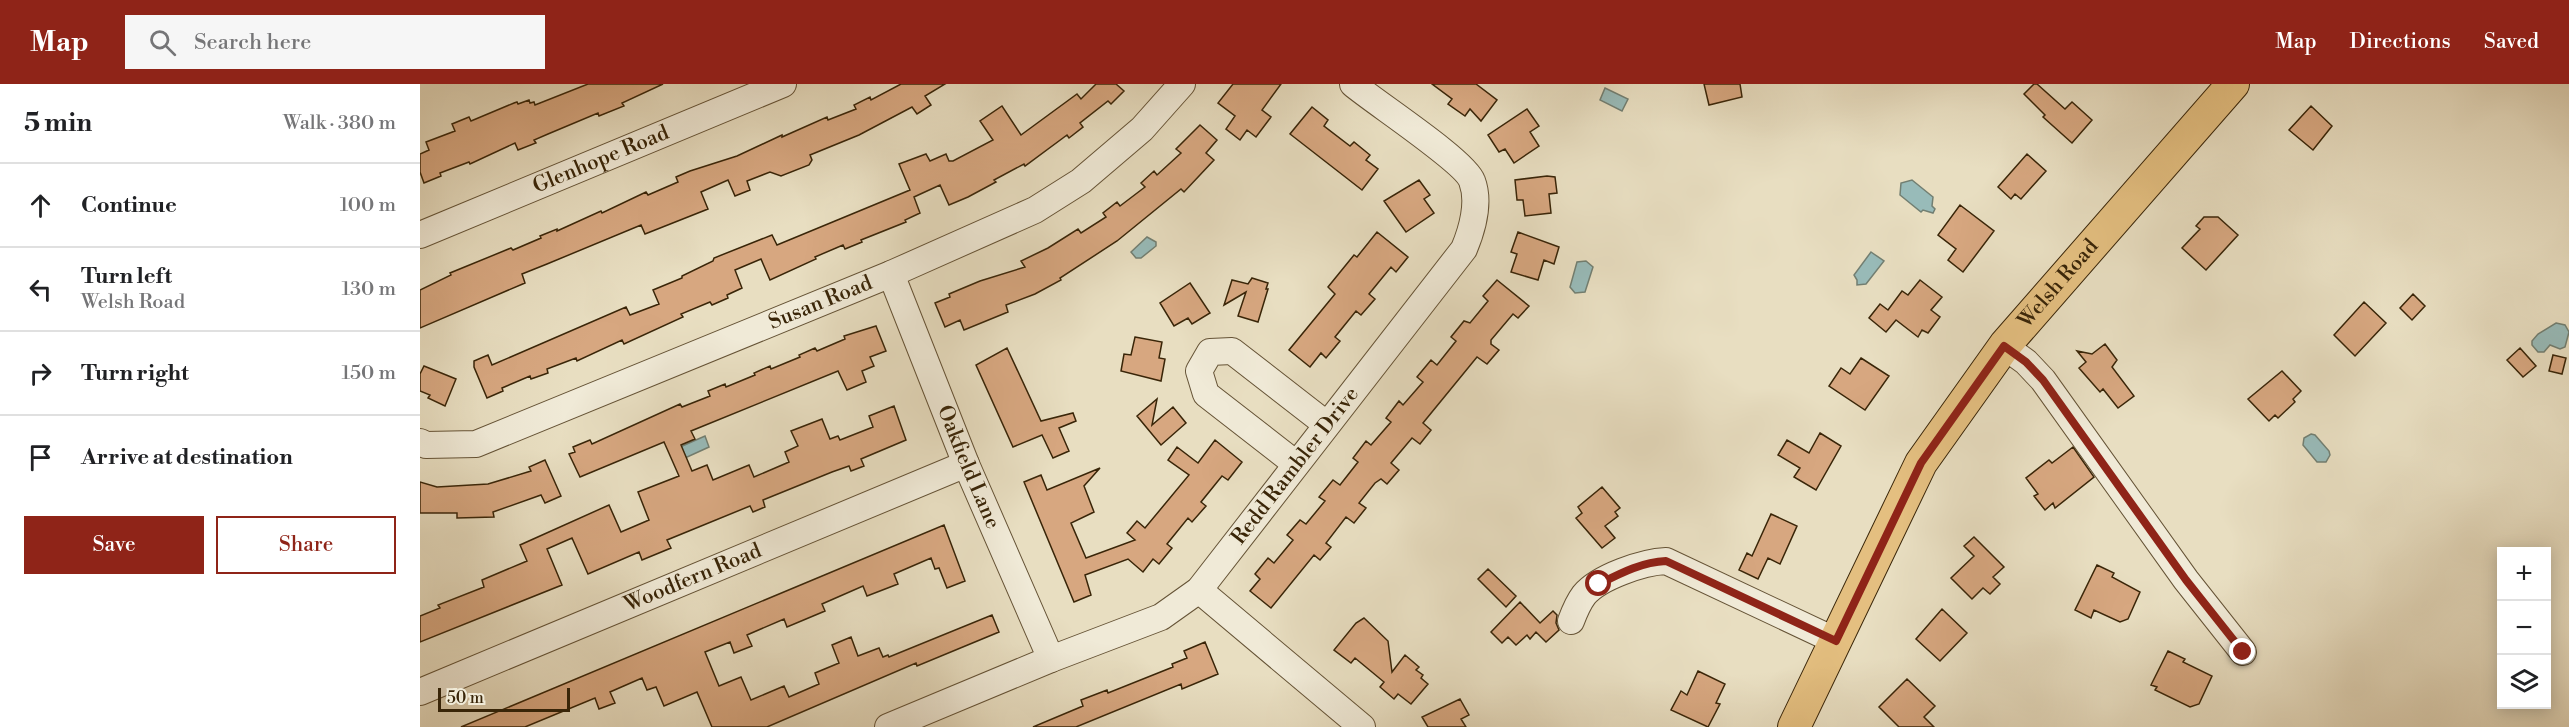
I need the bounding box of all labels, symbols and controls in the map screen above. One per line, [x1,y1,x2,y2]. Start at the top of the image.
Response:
search box [125,15,545,69]
text: Map [30,25,89,60]
icon: search [146,26,179,59]
text: Search here [194,29,311,56]
text: Map [2275,29,2317,55]
text: Directions [2350,29,2451,55]
text: Saved [2484,29,2539,55]
text: 5 min [24,107,92,139]
text: Walk · 380 m [283,111,396,136]
street label: Glenhope Road [529,120,673,200]
icon: ahead [24,189,57,222]
text: Continue [81,192,177,219]
text: 100 m [340,193,396,218]
street label: Welsh Road [2012,234,2104,334]
text: Turn left [81,263,172,290]
street label: Susan Road [765,270,876,336]
icon: left [24,273,57,306]
text: 130 m [341,277,396,302]
text: Welsh Road [81,290,185,315]
icon: right [24,357,57,390]
text: Turn right [81,360,189,387]
text: 150 m [341,361,396,386]
street label: Redd Rambler Drive [1226,382,1365,550]
street label: Oakfield Lane [931,401,1006,533]
icon: arrive [24,441,57,474]
text: Arrive at destination [81,444,293,471]
button: Save [24,516,204,574]
button: Share [216,516,396,574]
street label: Woodfern Road [620,538,766,618]
map controls [2497,547,2551,709]
button: + [2497,547,2551,601]
route start [1585,570,1611,596]
button: − [2497,601,2551,655]
route end [2229,638,2255,664]
button: layers [2497,655,2551,709]
scale bar [438,685,570,712]
text: 50 m [447,688,484,708]

